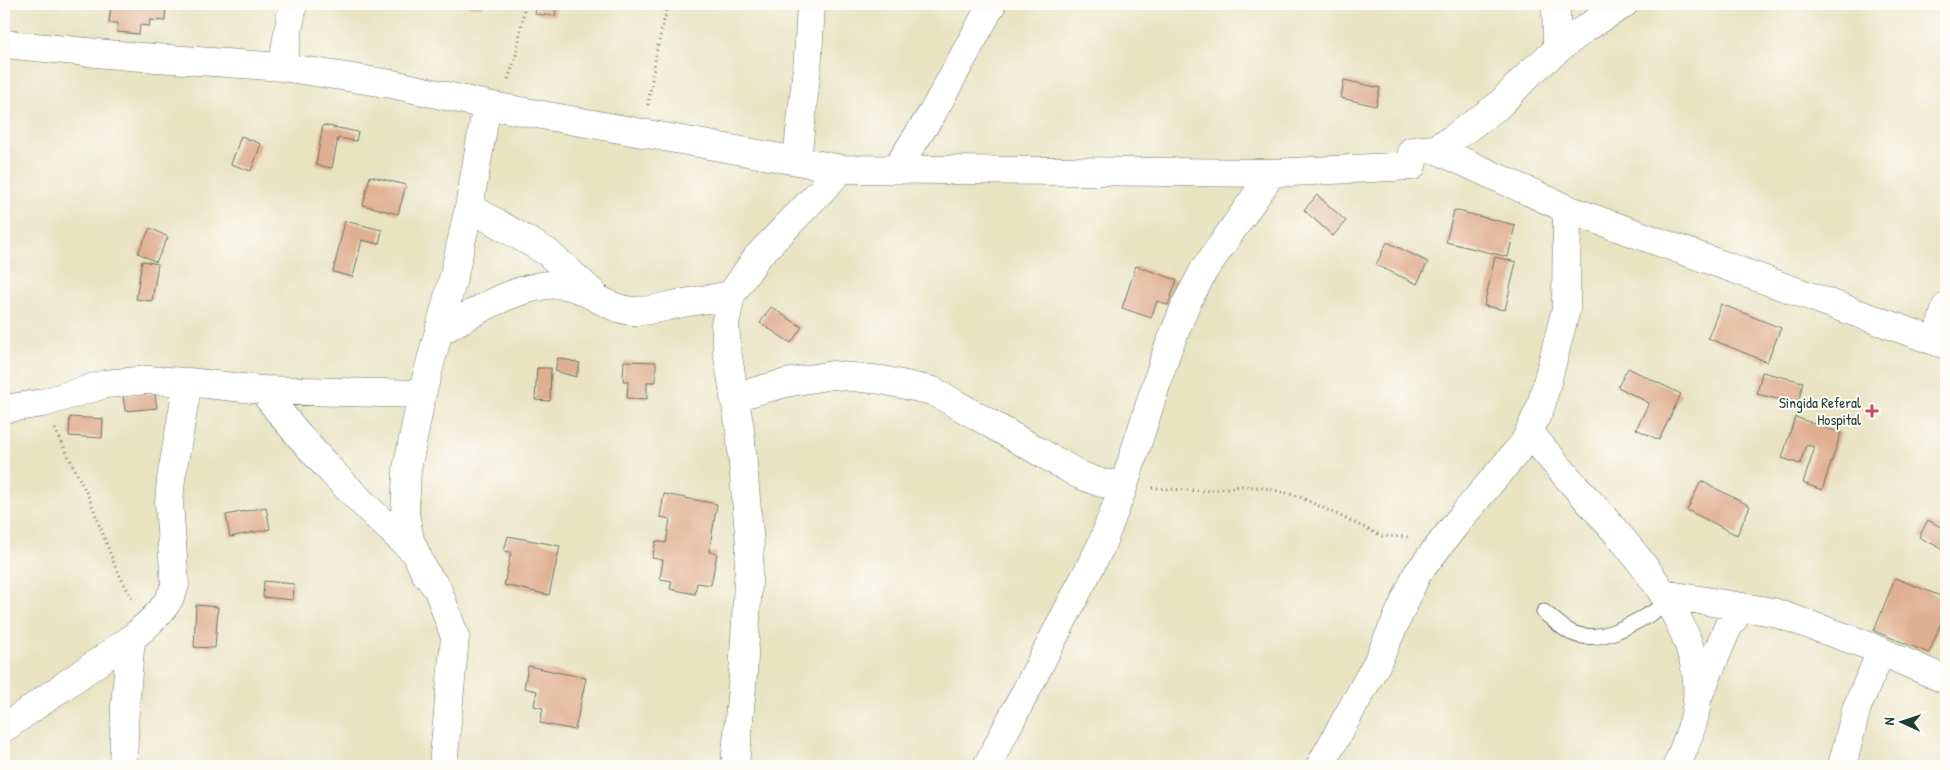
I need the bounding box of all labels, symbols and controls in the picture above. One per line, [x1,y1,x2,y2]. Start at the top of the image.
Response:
place label: Singida Referal Hospital [1779,392,1861,430]
marker: Singida Referal Hospital [1865,404,1879,418]
north arrow [1878,698,1928,748]
text: N [1879,717,1898,726]

